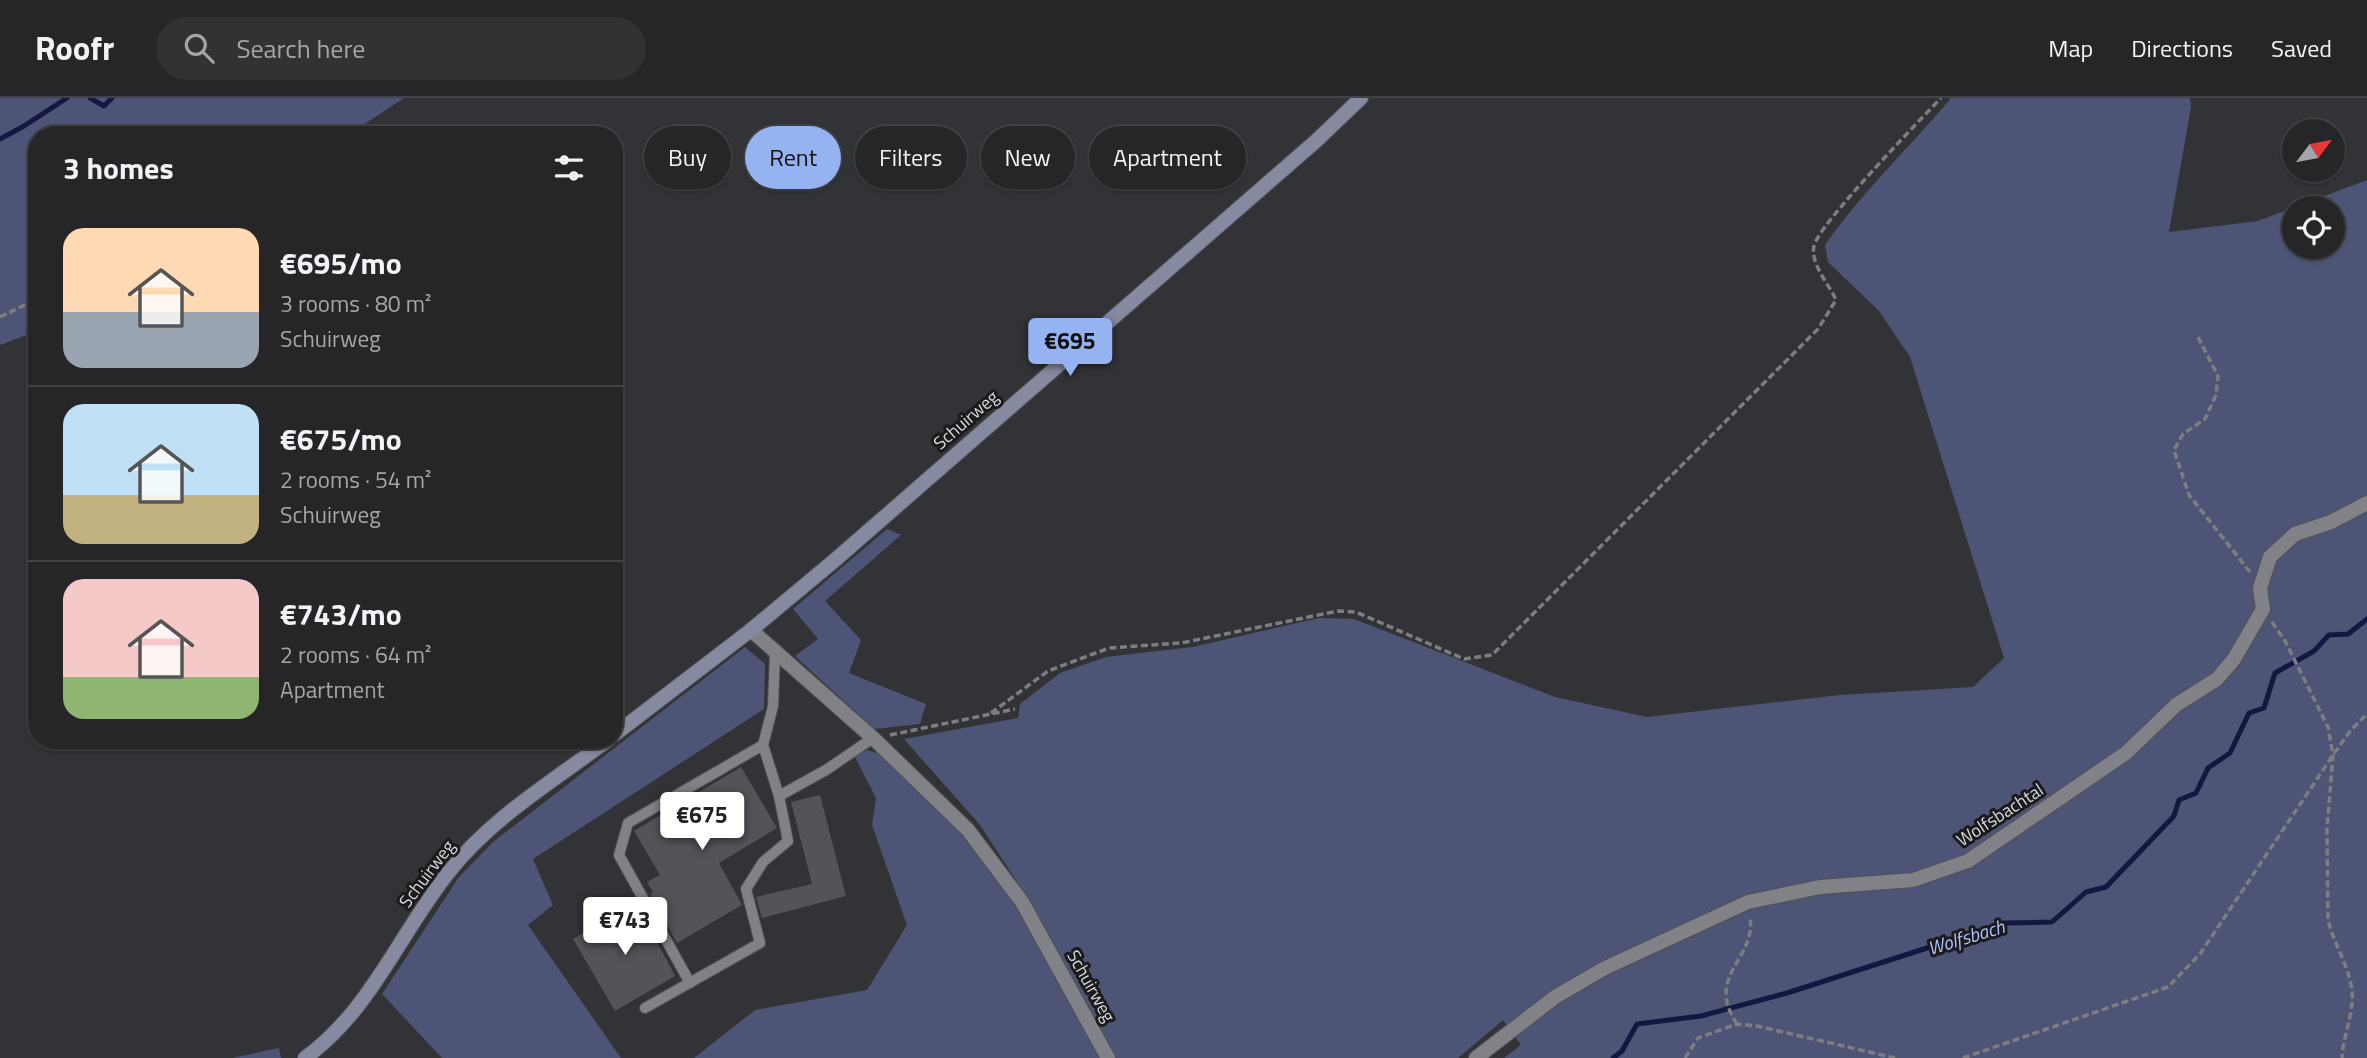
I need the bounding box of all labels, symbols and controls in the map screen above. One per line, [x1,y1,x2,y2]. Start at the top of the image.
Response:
search box [156,17,646,80]
text: Roofr [35,23,114,73]
icon: search [180,29,218,67]
text: Search here [236,29,365,68]
text: Map [2048,30,2093,66]
text: Directions [2131,30,2233,66]
text: Saved [2271,30,2332,66]
north arrow [2282,119,2345,182]
map controls [2282,119,2345,259]
chip: Buy [644,126,731,189]
chip: Rent [745,126,841,189]
chip: Filters [855,126,967,189]
chip: New [981,126,1075,189]
chip: Apartment [1089,126,1246,189]
text: 3 homes [63,145,174,191]
icon: filters [550,149,588,187]
button: locate [2282,196,2345,259]
text: €695/mo [280,240,402,286]
icon: home [119,256,203,340]
text: 3 rooms · 80 m² [280,286,431,321]
pin: €695 [1029,318,1111,378]
text: Schuirweg [280,321,381,356]
text: €695 [1044,323,1096,358]
street label: Schuirweg [927,384,1004,456]
text: €675/mo [280,416,402,462]
icon: home [119,432,203,516]
text: 2 rooms · 54 m² [280,462,431,497]
text: Schuirweg [280,497,381,532]
text: €743/mo [280,591,402,637]
icon: home [119,607,203,691]
text: 2 rooms · 64 m² [280,637,431,672]
text: Apartment [280,672,385,707]
street label: Wolfsbachtal [1951,776,2049,853]
pin: €675 [661,792,743,852]
text: €675 [676,797,728,832]
street label: Schuirweg [392,834,461,913]
pin: €743 [584,898,666,957]
text: €743 [599,902,651,937]
water label: Wolfsbach [1924,911,2008,962]
street label: Schuirweg [1060,945,1122,1027]

